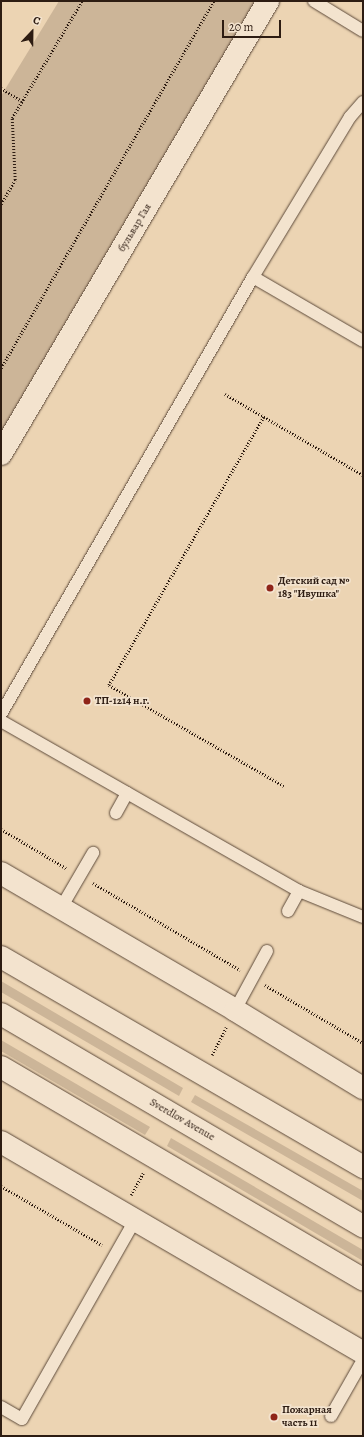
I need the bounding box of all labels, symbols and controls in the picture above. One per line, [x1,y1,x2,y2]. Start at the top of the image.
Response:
north arrow [12,12,52,52]
text: С [31,12,43,29]
scale bar [224,12,283,38]
text: 20 m [229,19,253,35]
street label: бульвар Гая [115,201,155,255]
place label: Детский сад № 183 "Ивушка" [278,575,349,601]
marker: Детский сад № 183 "Ивушка" [265,583,275,593]
place label: ТП-1214 н.г. [95,694,150,708]
marker: ТП-1214 н.г. [82,696,92,706]
street label: Sverdlov Avenue [147,1096,217,1144]
place label: Пожарная часть 11 [282,1404,332,1430]
marker: Пожарная часть 11 [269,1412,279,1422]

